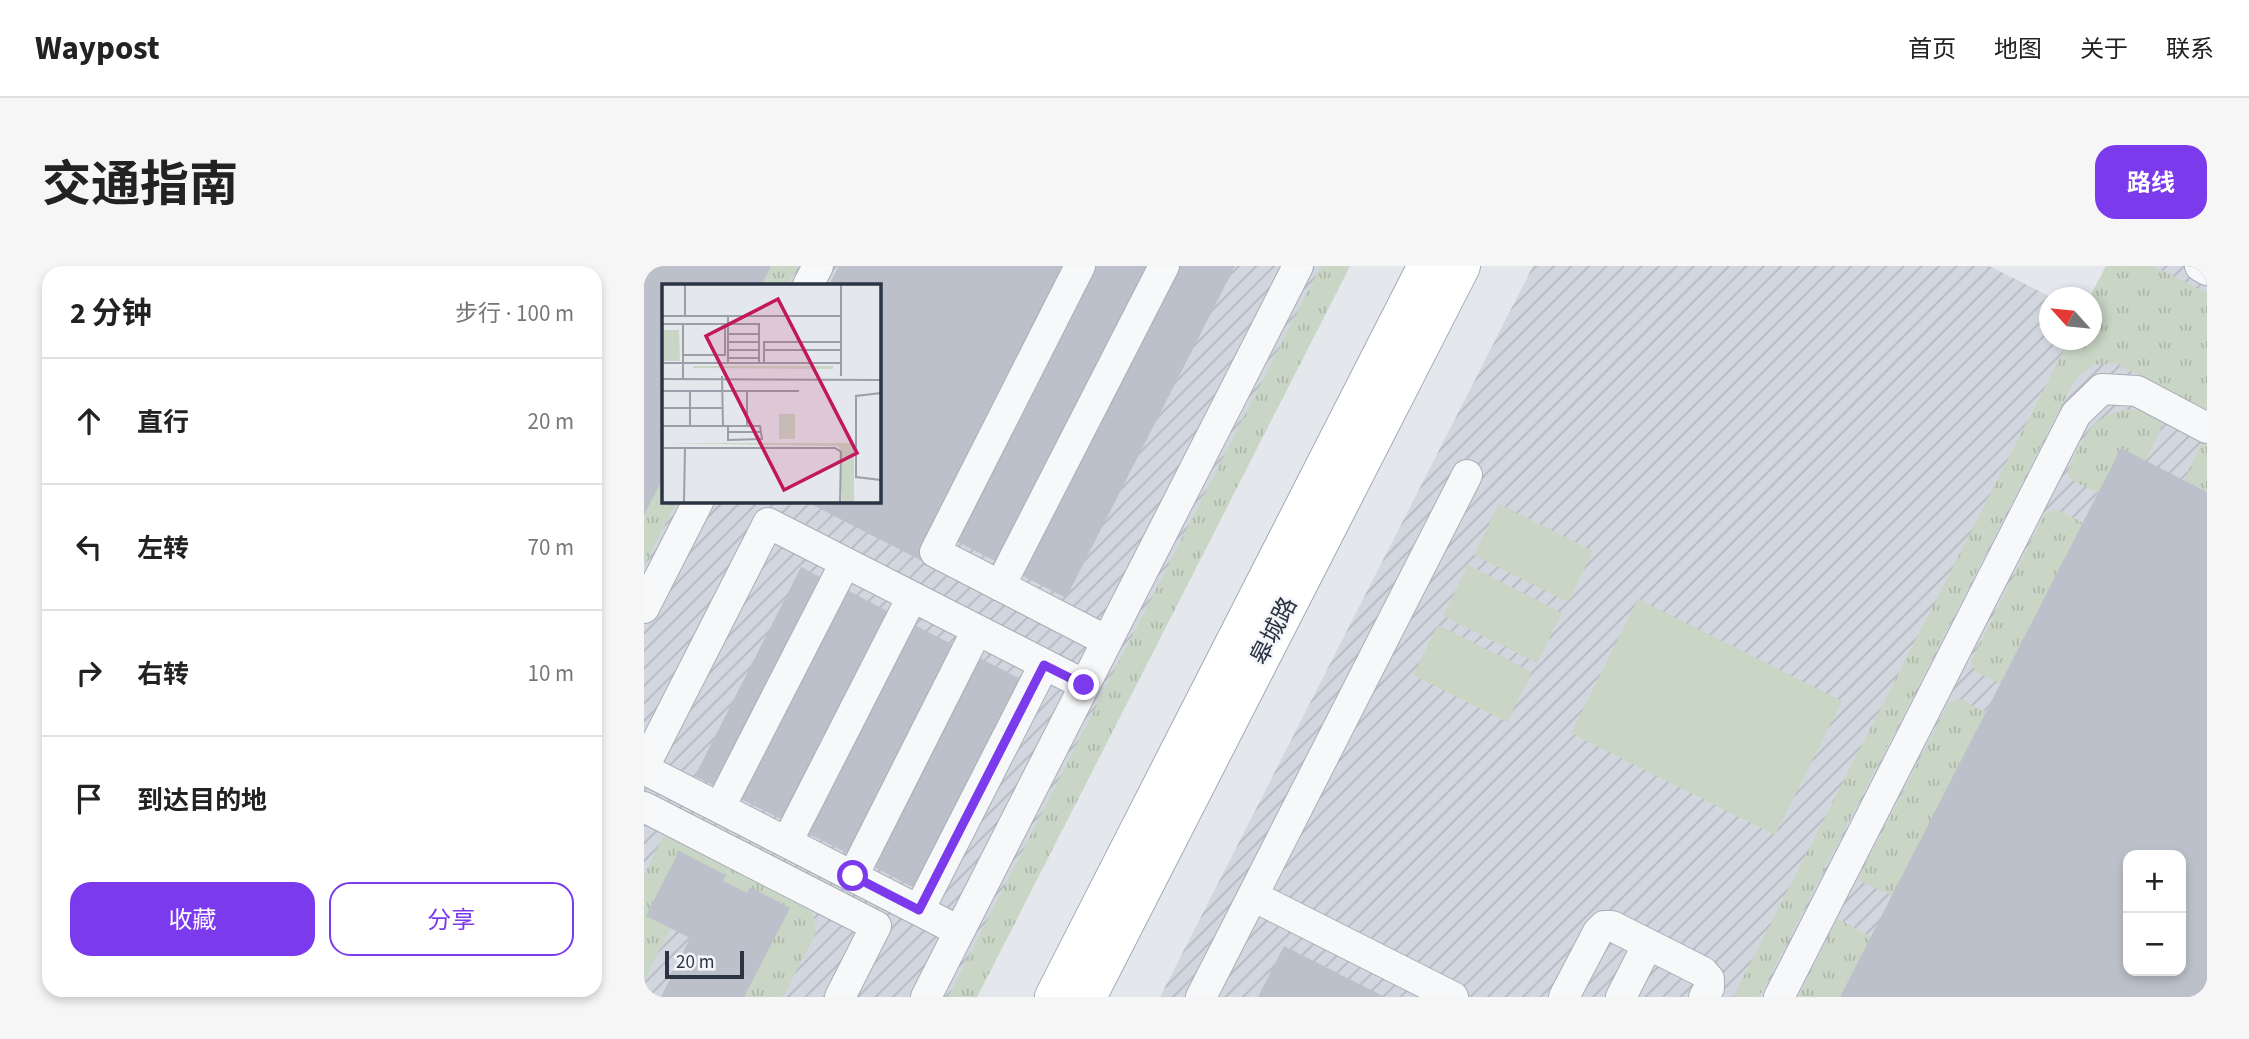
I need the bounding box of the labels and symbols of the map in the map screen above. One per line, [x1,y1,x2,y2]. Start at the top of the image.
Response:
inset map [662,284,880,502]
north arrow [2039,287,2102,350]
street label: 皋城路 [1242,591,1306,671]
route end [1068,669,1099,700]
route start [837,860,868,891]
scale bar [665,948,744,980]

